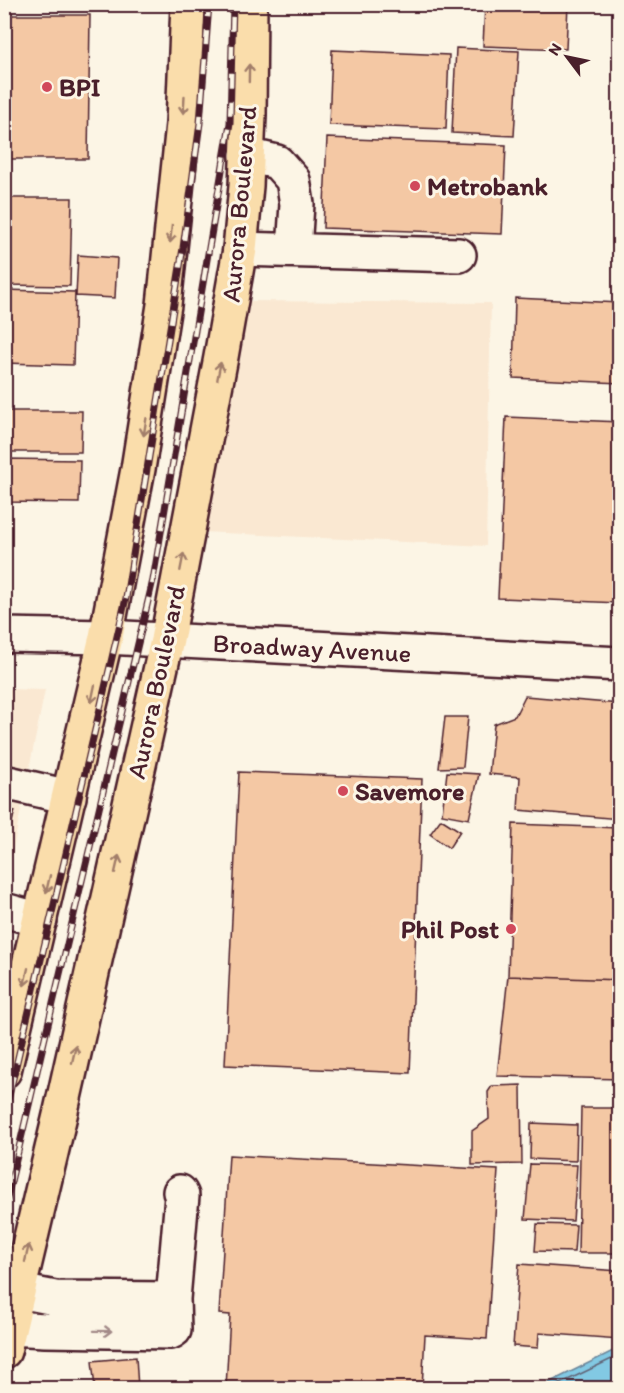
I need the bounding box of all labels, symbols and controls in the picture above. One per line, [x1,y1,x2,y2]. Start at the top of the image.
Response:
north arrow [537,27,597,87]
text: N [544,40,566,59]
one-way arrow [244,63,255,83]
place label: BPI [59,71,101,103]
marker: BPI [40,80,54,94]
one-way arrow [178,94,189,114]
street label: Aurora Boulevard [214,104,264,304]
place label: Metrobank [427,170,548,202]
marker: Metrobank [408,179,422,193]
one-way arrow [165,223,176,243]
one-way arrow [214,361,225,381]
one-way arrow [139,417,150,436]
one-way arrow [177,553,188,572]
street label: Aurora Boulevard [120,582,192,782]
street label: Broadway Avenue [212,627,412,669]
one-way arrow [87,684,98,703]
place label: Savemore [355,775,464,807]
marker: Savemore [336,784,350,798]
one-way arrow [111,855,123,874]
one-way arrow [42,874,54,893]
place label: Phil Post [401,913,499,945]
marker: Phil Post [504,922,518,936]
one-way arrow [20,967,32,986]
one-way arrow [68,1045,80,1064]
one-way arrow [22,1244,34,1263]
one-way arrow [93,1326,113,1337]

